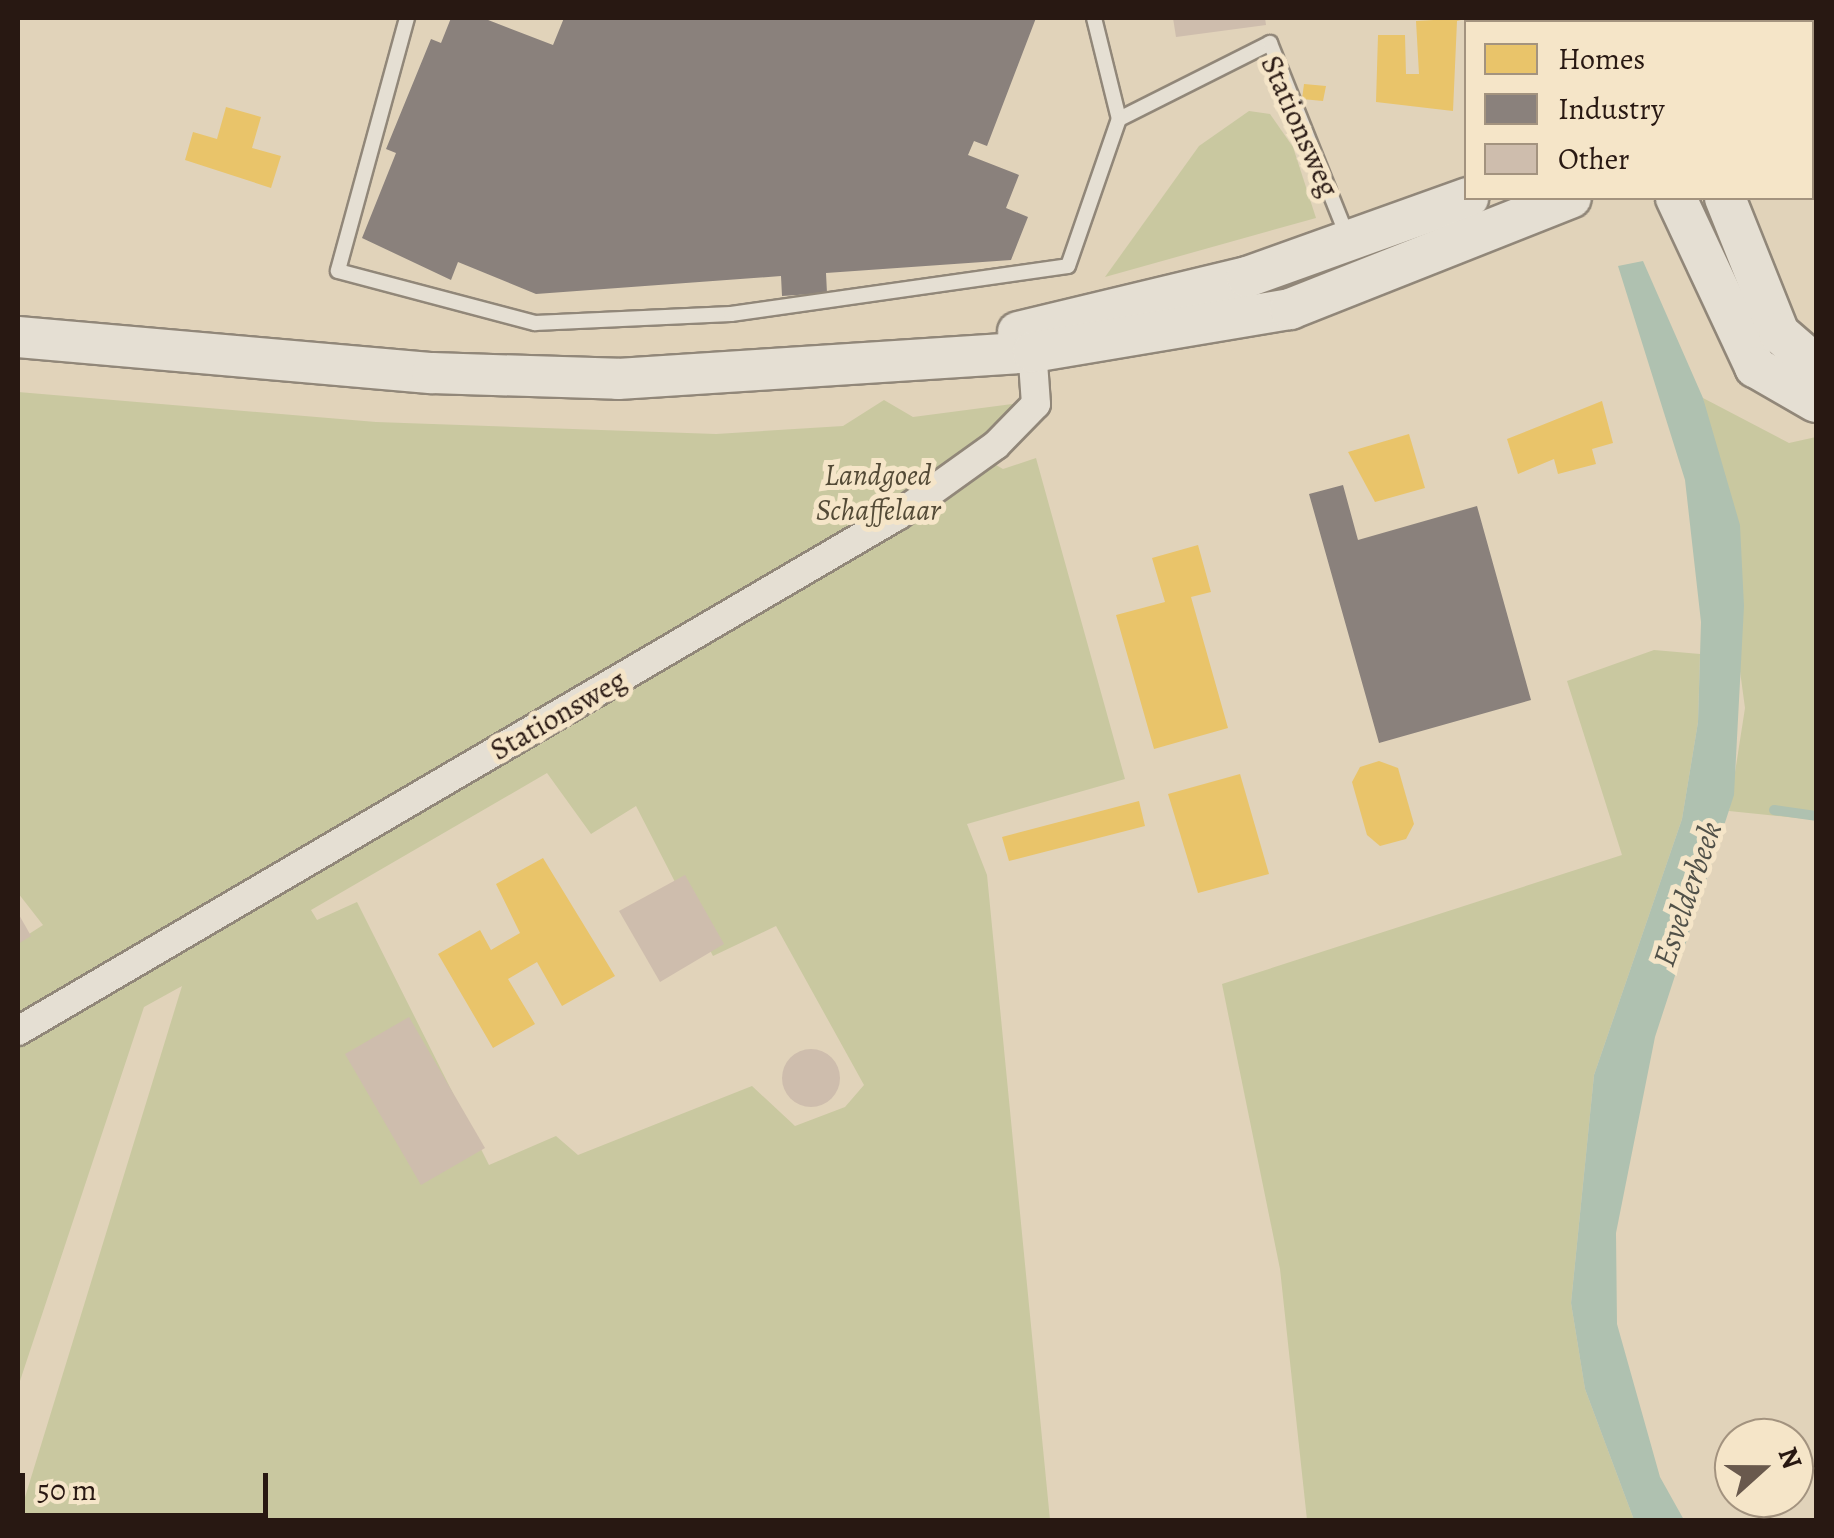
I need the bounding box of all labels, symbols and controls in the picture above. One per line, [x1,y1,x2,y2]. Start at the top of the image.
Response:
legend [1464,20,1814,200]
text: Homes [1558,39,1645,79]
street label: Stationsweg [1253,50,1347,202]
text: Industry [1558,89,1665,129]
text: Other [1558,139,1630,179]
park label: Landgoed Schaffelaar [816,457,940,528]
street label: Stationsweg [484,662,632,768]
water label: Esvelderbeek [1644,817,1730,971]
north arrow [1714,1418,1814,1518]
text: N [1769,1442,1812,1474]
scale bar [25,1453,272,1515]
text: 50 m [37,1470,97,1510]

